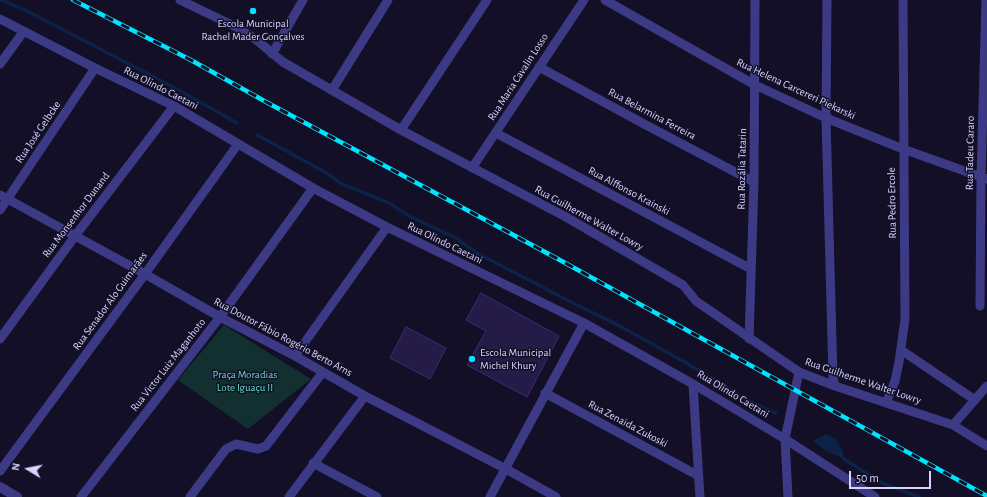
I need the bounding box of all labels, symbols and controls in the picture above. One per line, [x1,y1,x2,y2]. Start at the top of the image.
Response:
marker: Escola Municipal Rachel Mader Gonçalves [248,6,258,16]
place label: Escola Municipal Rachel Mader Gonçalves [201,17,305,43]
street label: Rua Maria Cavalin Losso [485,31,551,123]
street label: Rua Helena Carcereri Piekarski [734,56,858,122]
street label: Rua Olindo Caetani [121,63,201,113]
street label: Rua Belarmina Ferreira [606,85,698,143]
street label: Rua José Gelbcke [12,99,64,165]
street label: Rua Tadeu Cararo [963,116,977,190]
street label: Rua Rozália Tatarin [735,128,749,210]
street label: Rua Alffonso Krainski [586,164,672,218]
street label: Rua Pedro Ercole [885,167,899,239]
street label: Rua Monsenhor Dunand [40,170,112,260]
street label: Rua Guilherme Walter Lowry [532,183,646,253]
street label: Rua Olindo Caetani [405,219,485,267]
street label: Rua Senador Alo Guimarães [70,249,150,353]
street label: Rua Doutor Fábio Rogério Berto Arns [211,295,355,379]
street label: Rua Victor Luiz Maganhoto [128,316,208,414]
place label: Escola Municipal Michel Khury [480,346,551,372]
marker: Escola Municipal Michel Khury [467,354,477,364]
street label: Rua Guilherme Walter Lowry [803,355,923,407]
street label: Rua Olindo Caetani [694,367,772,421]
park label: Praça Moradias Lote Iguaçu II [213,368,277,394]
street label: Rua Zenaida Zukoski [586,397,670,451]
north arrow [8,449,48,489]
text: N [10,462,22,472]
scale bar [851,463,933,489]
text: 50 m [856,472,879,484]

